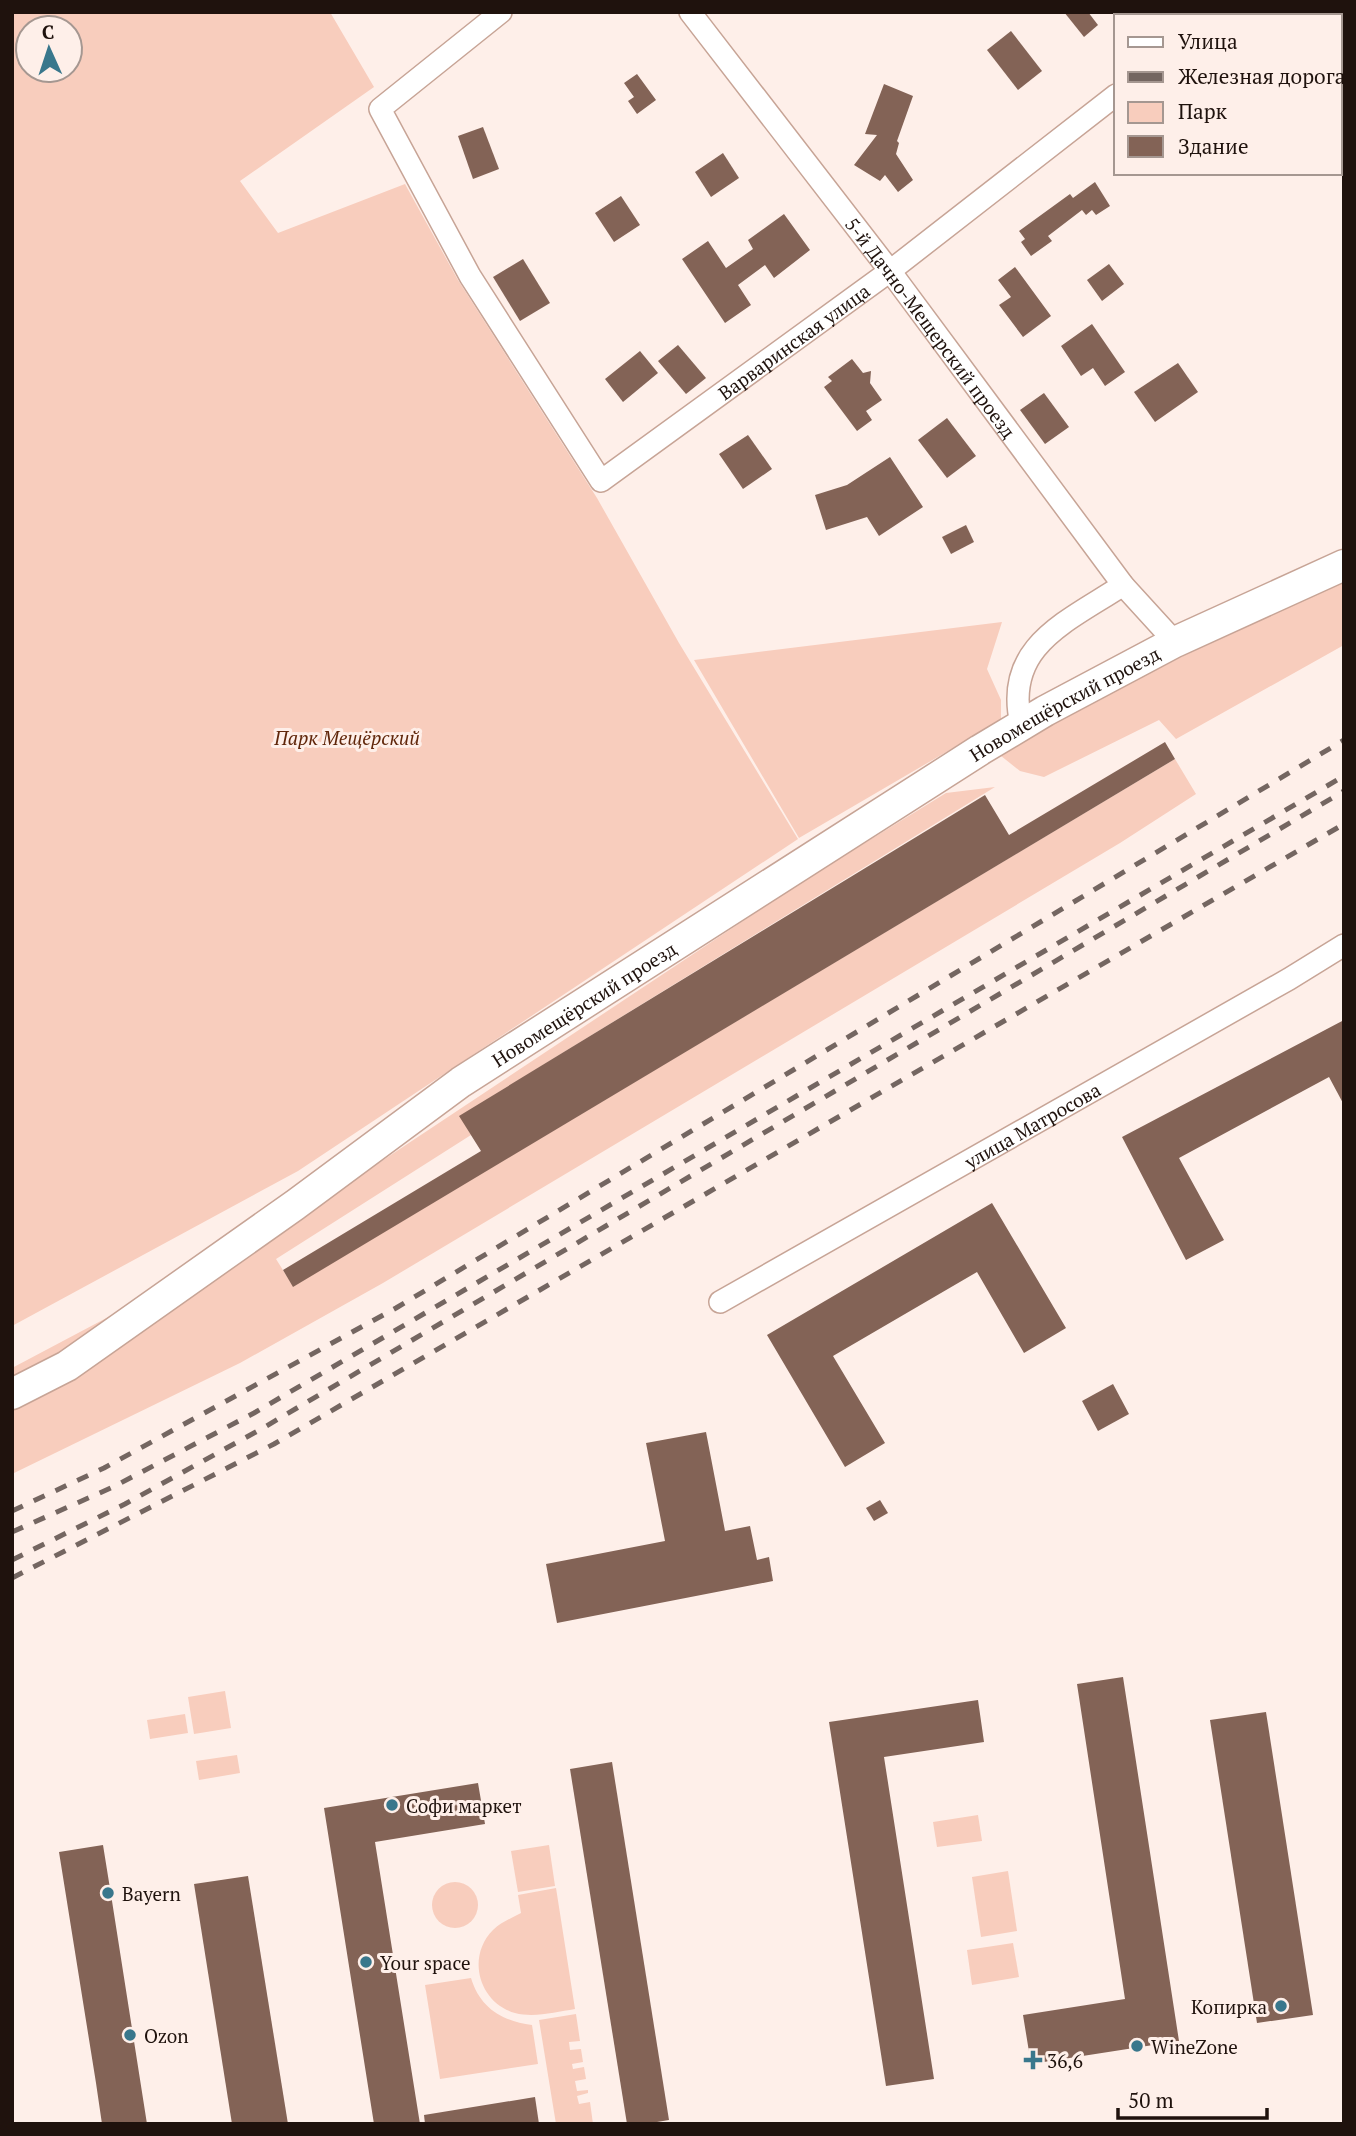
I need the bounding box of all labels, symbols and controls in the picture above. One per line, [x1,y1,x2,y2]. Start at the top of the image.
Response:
north arrow [14,14,84,84]
legend [1114,14,1342,175]
text: С [41,19,55,44]
text: Улица [1178,27,1238,55]
text: Железная дорога [1178,62,1346,90]
text: Парк [1178,97,1228,125]
text: Здание [1178,132,1249,160]
street label: 5-й Дачно-Мещерский проезд [840,212,1022,443]
street label: Варваринская улица [713,277,875,405]
street label: Новомещёрский проезд [964,640,1164,766]
park label: Парк Мещёрский [273,725,420,750]
street label: Новомещёрский проезд [487,935,681,1072]
street label: улица Матросова [959,1076,1105,1174]
place label: Софи маркет [406,1793,522,1818]
marker: Софи маркет [384,1797,400,1813]
place label: Bayern [122,1881,181,1906]
marker: Bayern [100,1885,116,1901]
place label: Your space [380,1950,470,1975]
marker: Your space [358,1954,374,1970]
place label: Копирка [1191,1994,1267,2019]
marker: Копирка [1273,1998,1289,2014]
place label: Ozon [144,2023,189,2048]
marker: Ozon [122,2027,138,2043]
place label: WineZone [1151,2034,1238,2059]
marker: WineZone [1129,2038,1145,2054]
place label: 36,6 [1047,2048,1083,2073]
marker: 36,6 [1025,2052,1041,2068]
scale bar [1118,2076,1267,2120]
text: 50 m [1128,2086,1174,2114]

